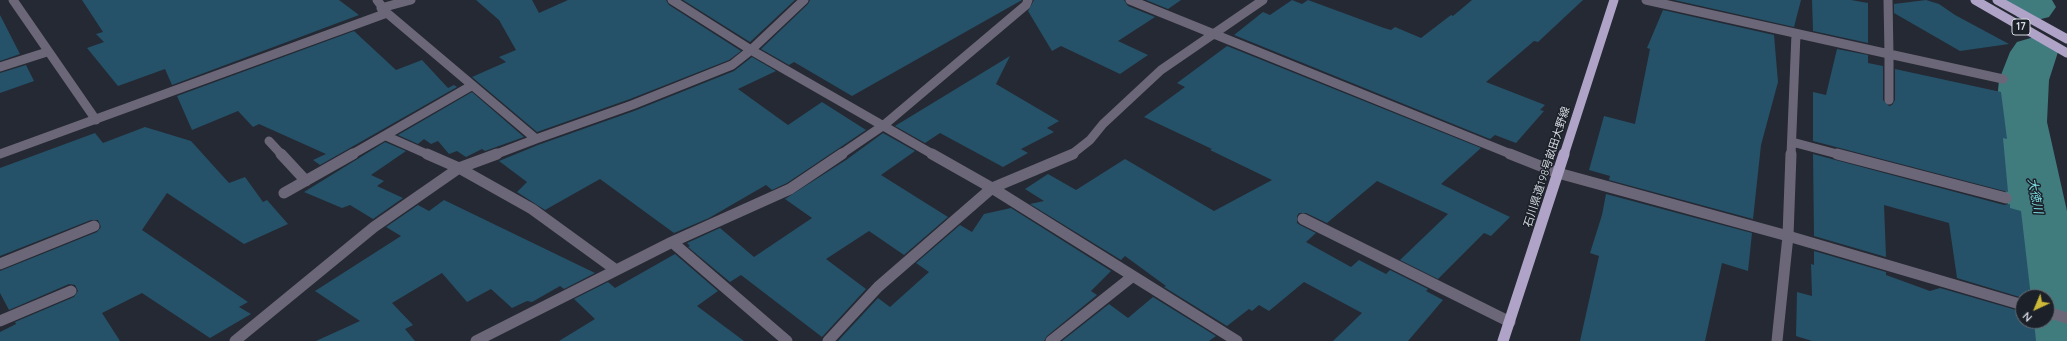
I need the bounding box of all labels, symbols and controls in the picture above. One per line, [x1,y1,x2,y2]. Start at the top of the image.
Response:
road number: 17 [2012,19,2030,35]
street label: 石川県道198号畝田大野線 [1521,105,1573,229]
water label: 大徳川 [2024,177,2046,215]
north arrow [2015,289,2055,329]
text: N [2020,309,2035,325]

